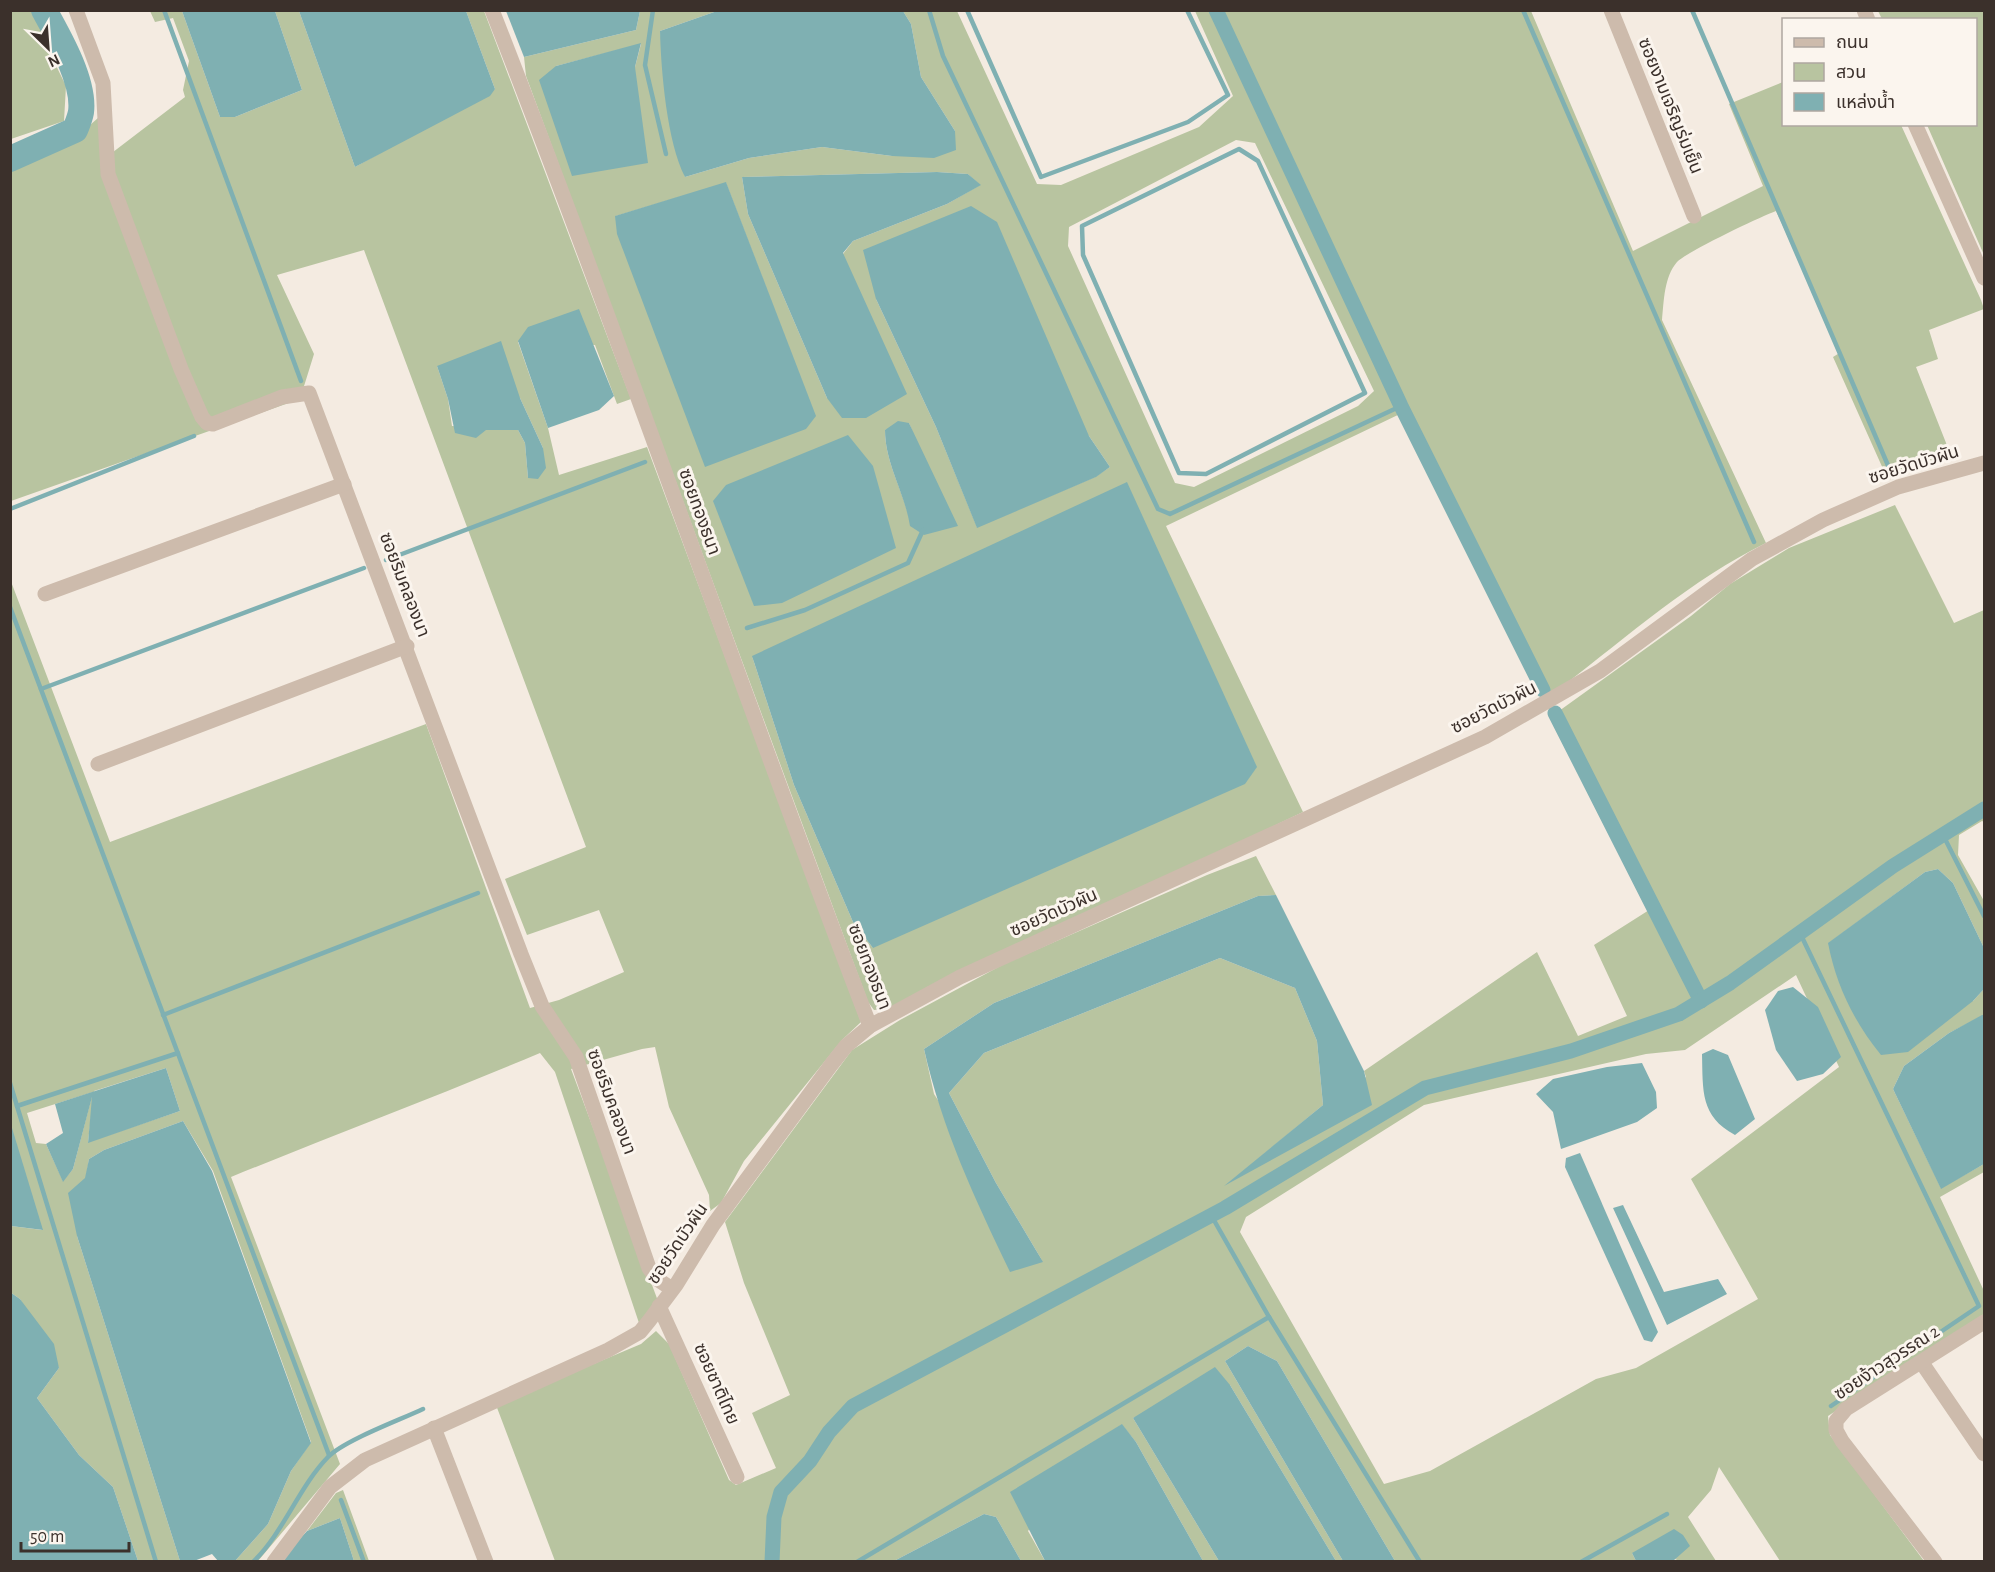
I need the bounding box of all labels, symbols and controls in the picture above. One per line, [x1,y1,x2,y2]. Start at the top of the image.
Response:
north arrow [18,18,78,78]
legend [1782,18,1977,126]
text: ถนน [1836,34,1869,52]
street label: ซอยงามเจริญร่มเย็น [1635,35,1706,177]
text: N [45,51,62,70]
text: สวน [1836,64,1866,82]
text: แหล่งน้ำ [1836,89,1895,112]
street label: ซอยวัดบัวผัน [1866,442,1961,487]
street label: ซอยทองธนา [675,467,723,557]
street label: ซอยริมคลองนา [376,530,432,640]
street label: ซอยวัดบัวผัน [1448,678,1540,737]
street label: ซอยวัดบัวผัน [1007,885,1100,940]
street label: ซอยทองธนา [844,922,894,1012]
street label: ซอยริมคลองนา [584,1047,638,1157]
street label: ซอยวัดบัวผัน [644,1200,712,1288]
street label: ซอยง้าวสุวรรณ 2 [1830,1321,1943,1404]
street label: ซอยชาติไทย [690,1340,743,1427]
scale bar [21,1515,129,1553]
text: 50 m [30,1528,64,1546]

